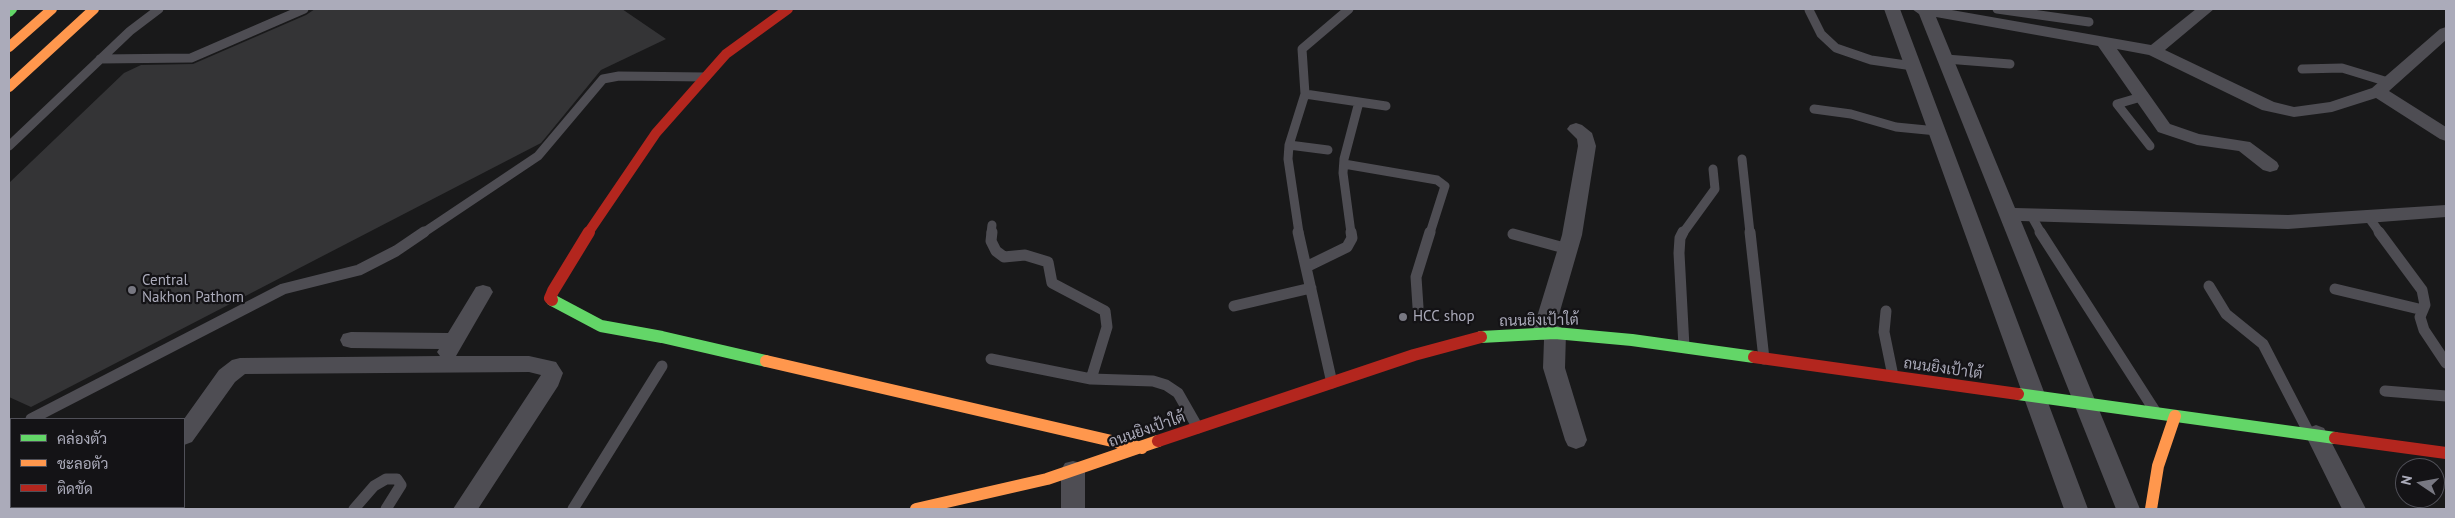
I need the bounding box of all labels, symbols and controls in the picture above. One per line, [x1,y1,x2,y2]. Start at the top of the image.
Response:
place label: Central Nakhon Pathom [142,272,244,307]
marker: Central Nakhon Pathom [126,284,138,296]
place label: HCC shop [1413,308,1474,326]
marker: HCC shop [1397,311,1409,323]
street label: ถนนยิงเป้าใต้ [1499,311,1579,331]
street label: ถนนยิงเป้าใต้ [1902,355,1984,383]
street label: ถนนยิงเป้าใต้ [1106,409,1188,451]
legend [10,418,185,508]
text: คล่องตัว [57,429,107,448]
text: ชะลอตัว [57,454,108,473]
north arrow [2395,458,2445,508]
text: N [2397,474,2416,486]
text: ติดขัด [57,479,93,498]

